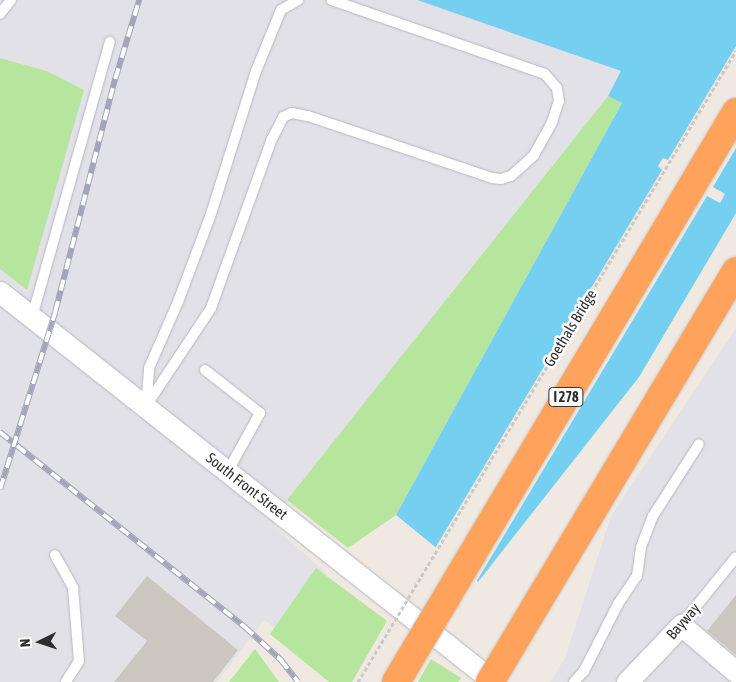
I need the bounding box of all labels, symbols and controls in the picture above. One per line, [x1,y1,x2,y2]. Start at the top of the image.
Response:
street label: Goethals Bridge [540,286,600,370]
road number: I 278 [547,386,585,408]
street label: South Front Street [203,449,291,523]
street label: Bayway [662,599,704,643]
north arrow [15,617,65,667]
text: N [17,638,33,648]

